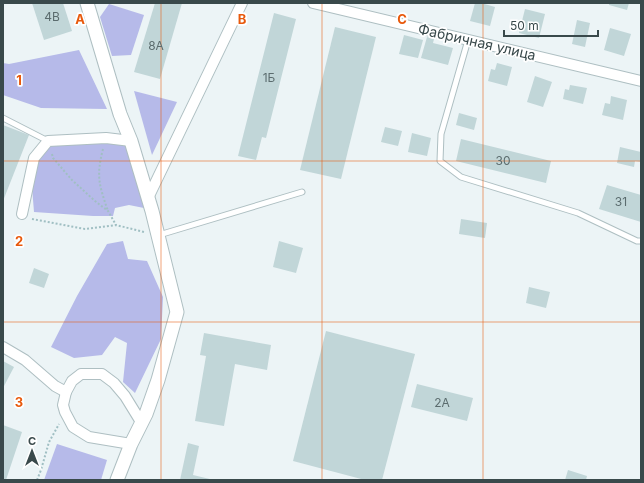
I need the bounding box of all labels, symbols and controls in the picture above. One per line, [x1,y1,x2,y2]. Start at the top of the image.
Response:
house number: 4В [44,9,60,24]
text: A [75,11,85,27]
text: B [238,11,247,27]
text: C [397,11,407,27]
scale bar [504,12,598,38]
text: 50 m [510,18,539,33]
street label: Фабричная улица [417,20,538,63]
house number: 8А [148,38,164,53]
house number: 1Б [263,70,276,85]
text: 1 [16,72,22,88]
house number: 30 [496,153,510,168]
house number: 31 [615,194,627,209]
text: 2 [15,233,23,249]
text: 3 [15,394,23,410]
house number: 2А [434,395,450,410]
north arrow [12,431,52,471]
text: С [28,434,36,448]

